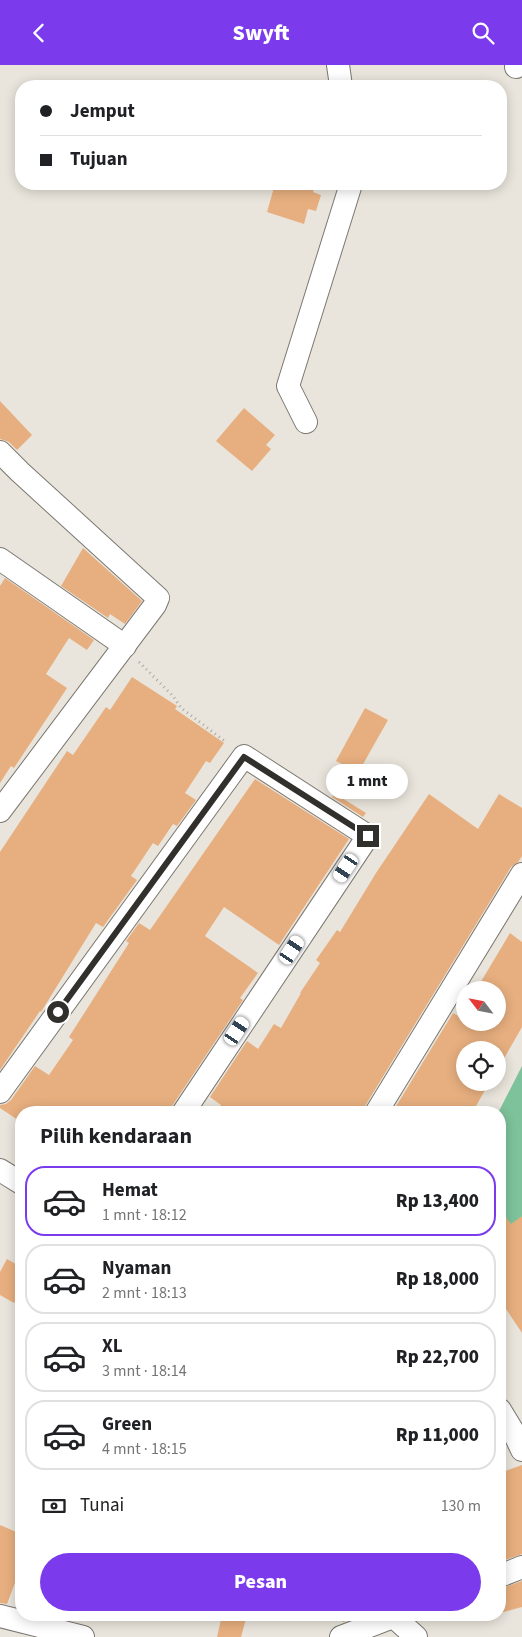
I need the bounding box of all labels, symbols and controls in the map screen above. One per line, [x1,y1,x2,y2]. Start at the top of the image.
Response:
text: Swyft [233,17,289,49]
icon: back [25,19,53,47]
icon: search [469,19,497,47]
text: Jemput [70,98,135,125]
text: Tujuan [70,146,128,173]
callout: 1 mnt [327,763,409,799]
text: 1 mnt [346,770,388,792]
route end [357,825,379,847]
car [331,851,360,885]
car [277,933,306,967]
north arrow [456,981,506,1031]
map controls [456,981,506,1091]
route start [47,1001,69,1023]
car [222,1014,251,1048]
button: locate [456,1041,506,1091]
text: Pilih kendaraan [40,1120,192,1152]
text: Hemat [102,1177,158,1204]
icon: car [42,1179,87,1224]
text: Rp 13,400 [396,1188,479,1215]
text: 1 mnt · 18:12 [102,1204,187,1226]
text: Nyaman [102,1255,171,1282]
icon: car [42,1257,87,1302]
text: Rp 18,000 [396,1266,479,1293]
text: 2 mnt · 18:13 [102,1282,187,1304]
text: XL [102,1333,123,1360]
icon: car [42,1335,87,1380]
text: Rp 22,700 [396,1344,479,1371]
text: 3 mnt · 18:14 [102,1360,187,1382]
text: Green [102,1411,152,1438]
icon: car [42,1413,87,1458]
text: Rp 11,000 [396,1422,479,1449]
text: 4 mnt · 18:15 [102,1438,187,1460]
icon: cash [40,1492,68,1520]
text: Tunai [80,1492,124,1519]
text: 130 m [441,1495,481,1517]
button: Pesan [40,1553,481,1611]

